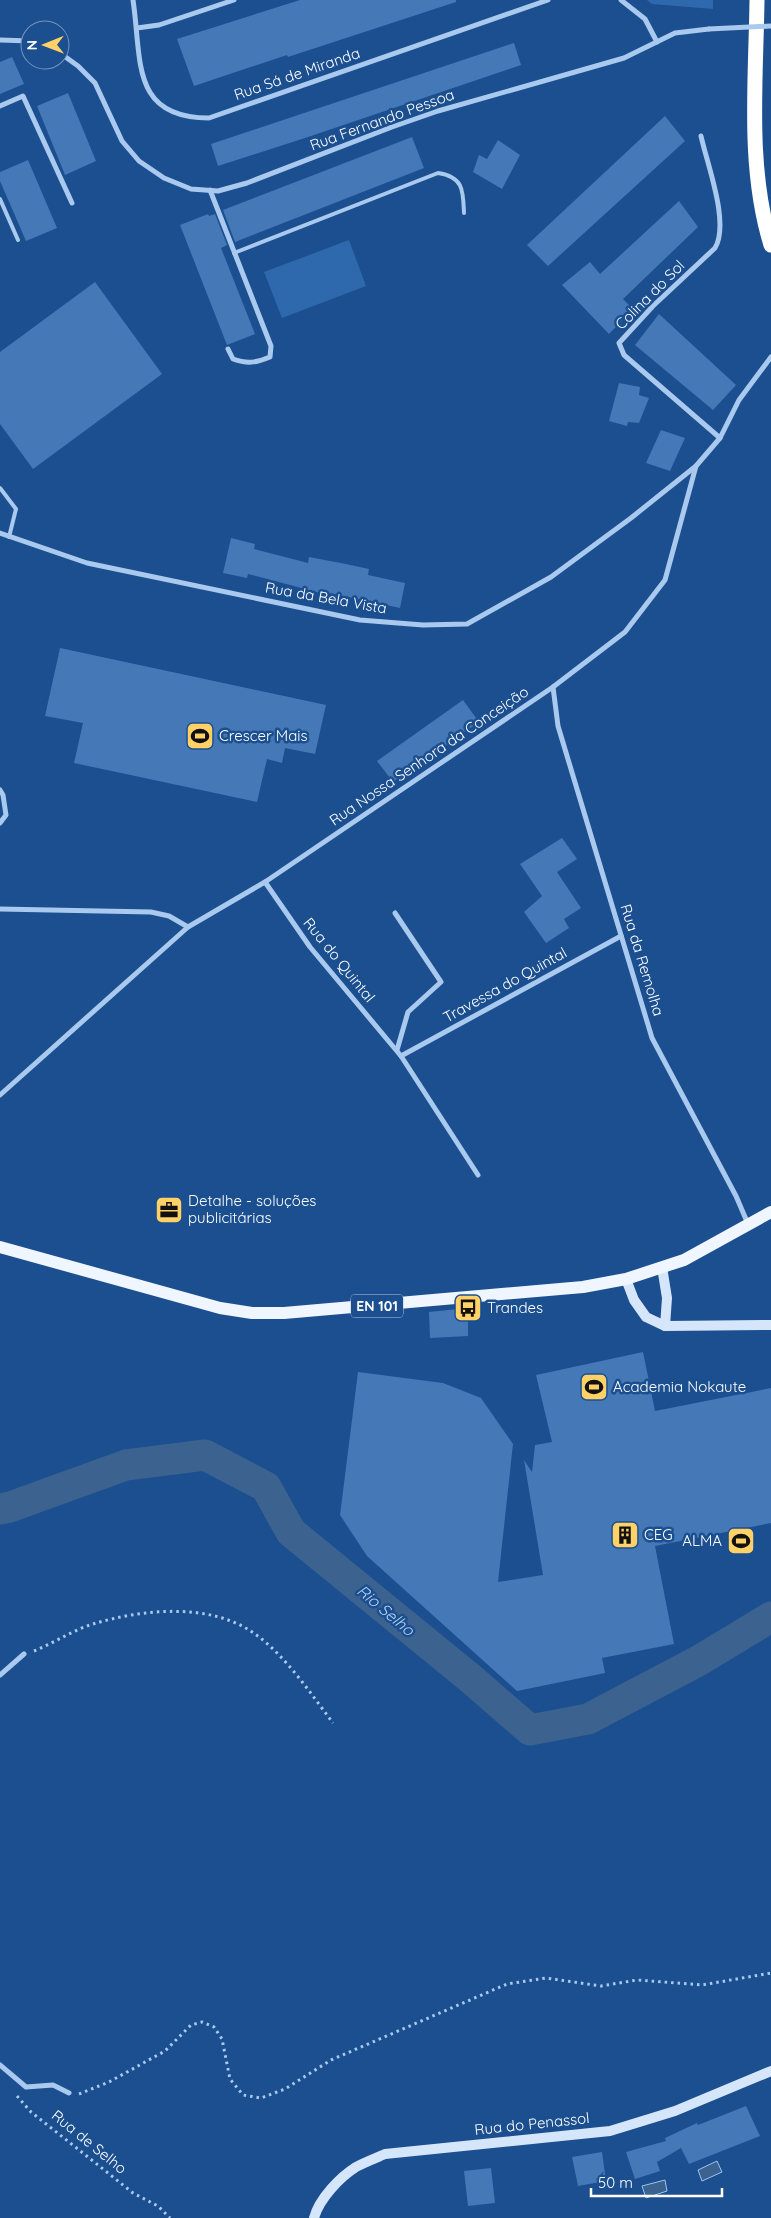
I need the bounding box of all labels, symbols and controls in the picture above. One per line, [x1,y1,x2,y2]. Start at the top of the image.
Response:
north arrow [20,20,70,70]
text: N [23,40,41,51]
street label: Rua Sá de Miranda [231,43,362,104]
street label: Rua Fernando Pessoa [307,85,457,155]
street label: Colina do Sol [611,256,688,333]
street label: Rua da Bela Vista [264,577,388,618]
street label: Rua Nossa Senhora da Conceição [326,682,532,829]
sports icon: Crescer Mais [185,721,215,751]
place label: Crescer Mais [219,726,308,745]
street label: Rua da Remolha [616,902,669,1018]
street label: Rua do Quintal [299,913,379,1006]
street label: Travessa do Quintal [440,943,570,1026]
place label: Detalhe - soluções publicitárias [188,1191,316,1227]
office icon: Detalhe - soluções publicitárias [154,1195,184,1225]
bus stop icon: Trandes [453,1293,483,1323]
road number: EN 101 [351,1294,403,1318]
place label: Trandes [487,1298,543,1317]
sports icon: Academia Nokaute [579,1372,609,1402]
place label: Academia Nokaute [613,1377,746,1396]
building icon: CEG [610,1520,640,1550]
place label: CEG [644,1525,673,1544]
sports icon: ALMA [726,1526,756,1556]
place label: ALMA [682,1531,722,1550]
water label: Rio Selho [353,1580,420,1641]
street label: Rua de Selho [48,2106,131,2178]
street label: Rua do Penassol [474,2108,590,2139]
scale bar [591,2166,722,2198]
text: 50 m [598,2173,633,2192]

